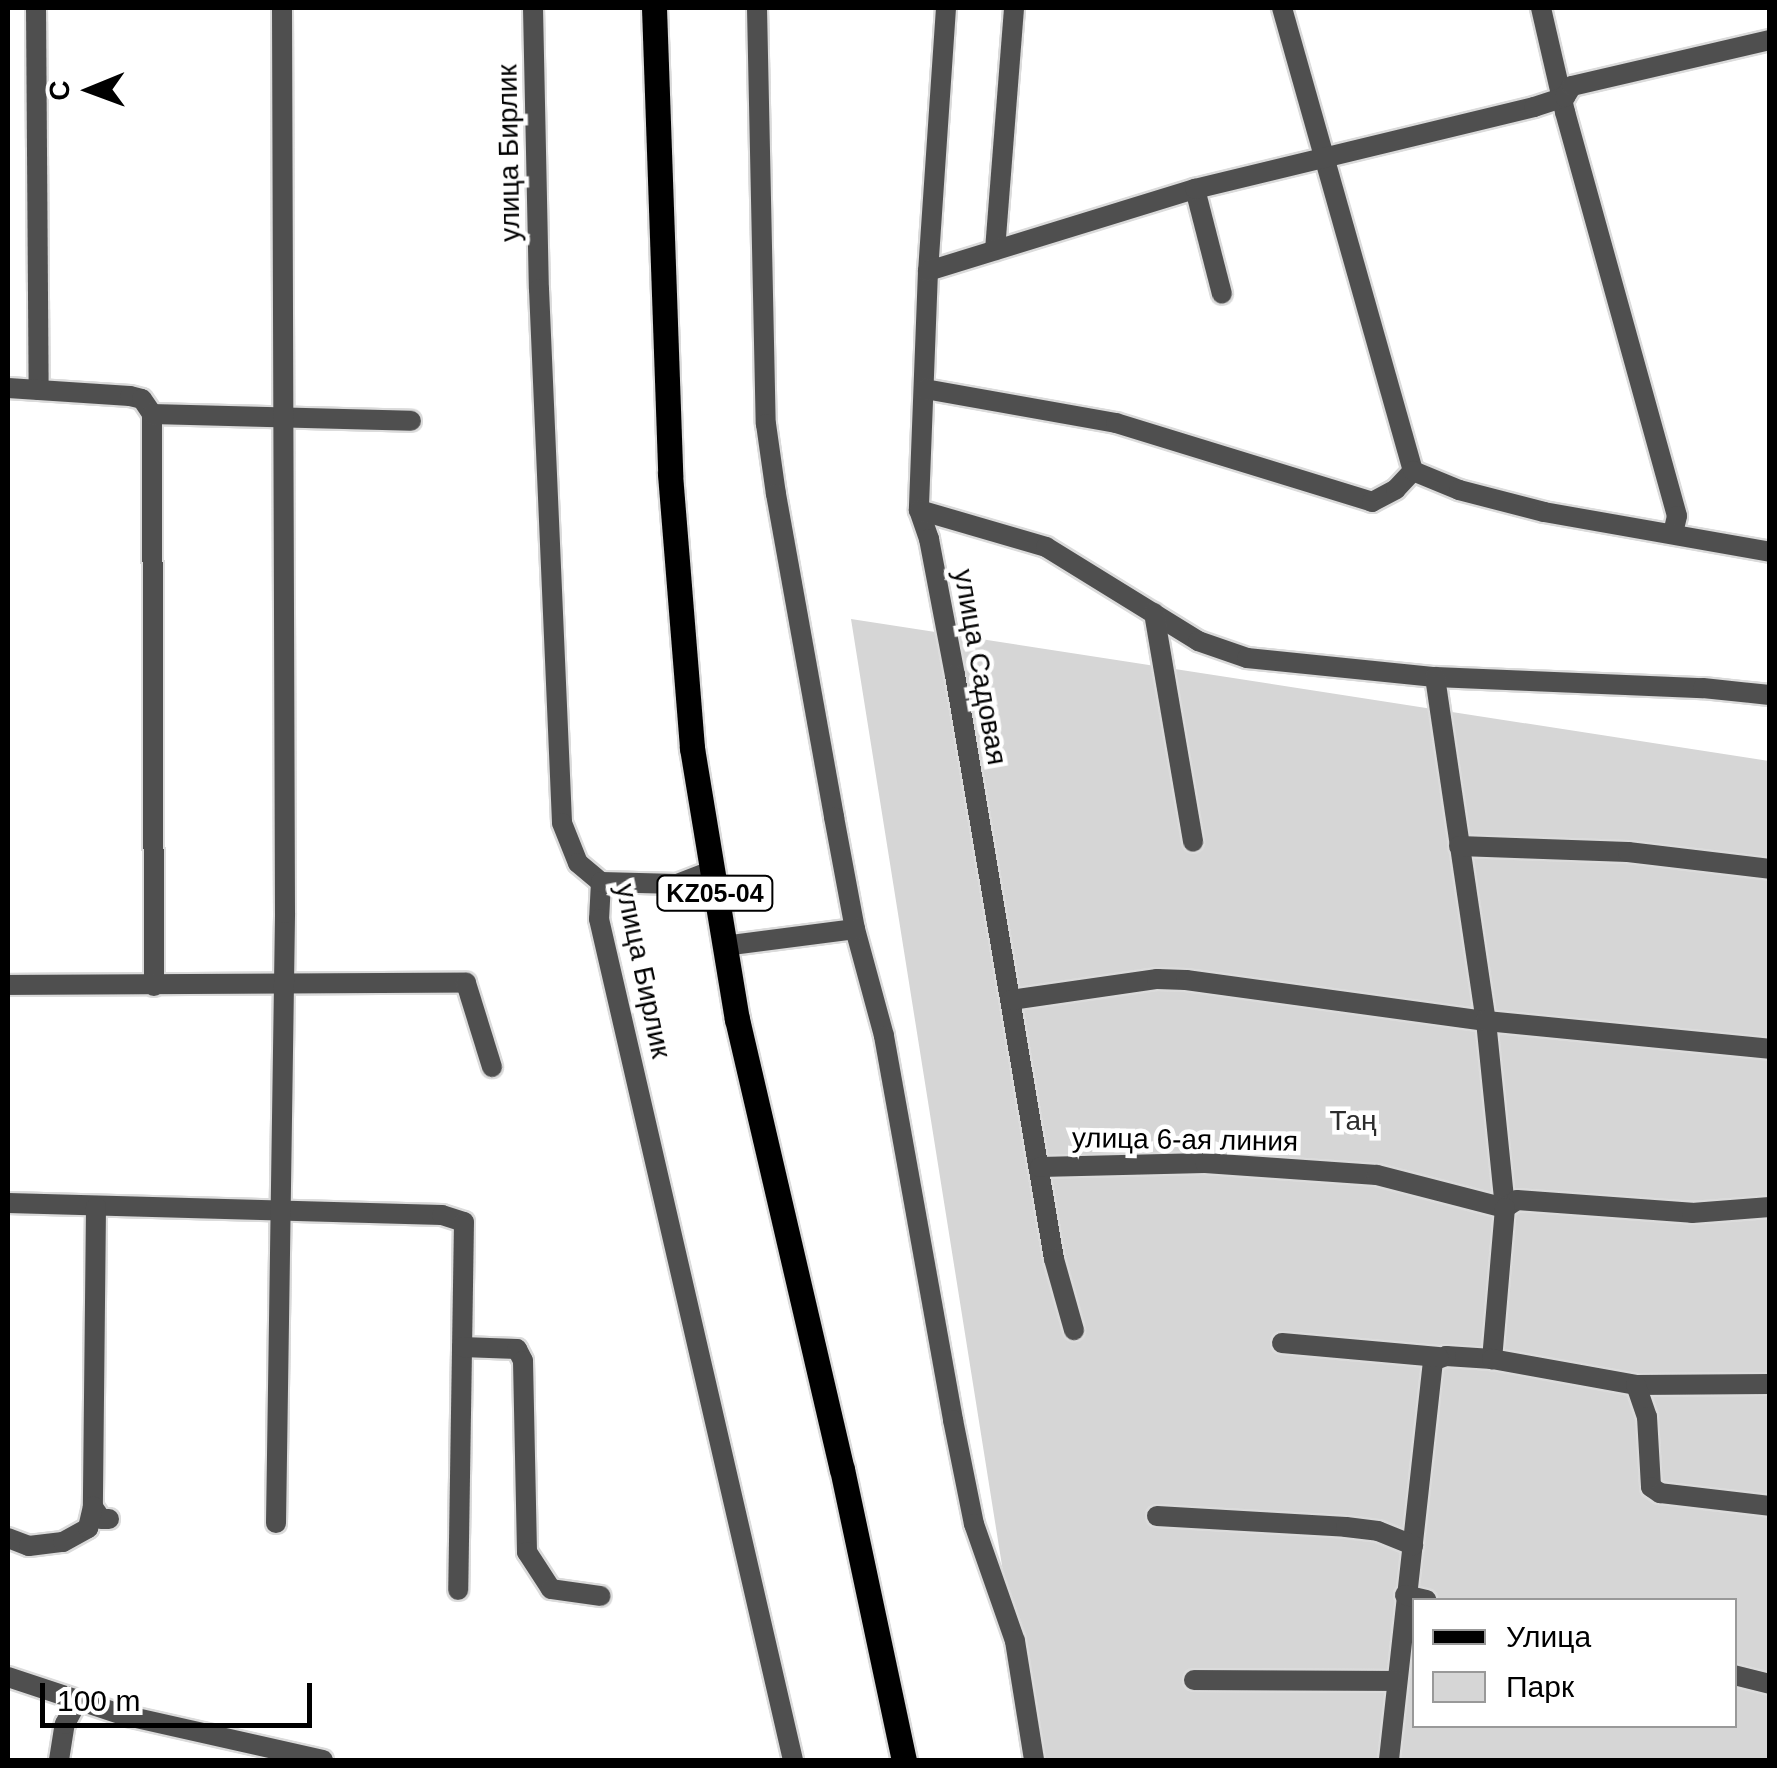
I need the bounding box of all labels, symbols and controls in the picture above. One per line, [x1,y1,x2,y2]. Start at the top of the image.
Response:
north arrow [40,40,140,140]
street label: улица Бирлик [491,64,527,242]
text: С [44,80,75,101]
street label: улица Садовая [946,567,1014,767]
road number: KZ05-04 [655,873,775,913]
street label: улица Бирлик [608,881,678,1061]
park label: Таң [1330,1104,1376,1138]
street label: улица 6-ая линия [1072,1121,1298,1159]
legend [1412,1598,1737,1728]
text: Улица [1506,1620,1591,1653]
scale bar [45,1663,318,1725]
text: Парк [1506,1670,1574,1703]
text: 100 m [57,1684,140,1717]

